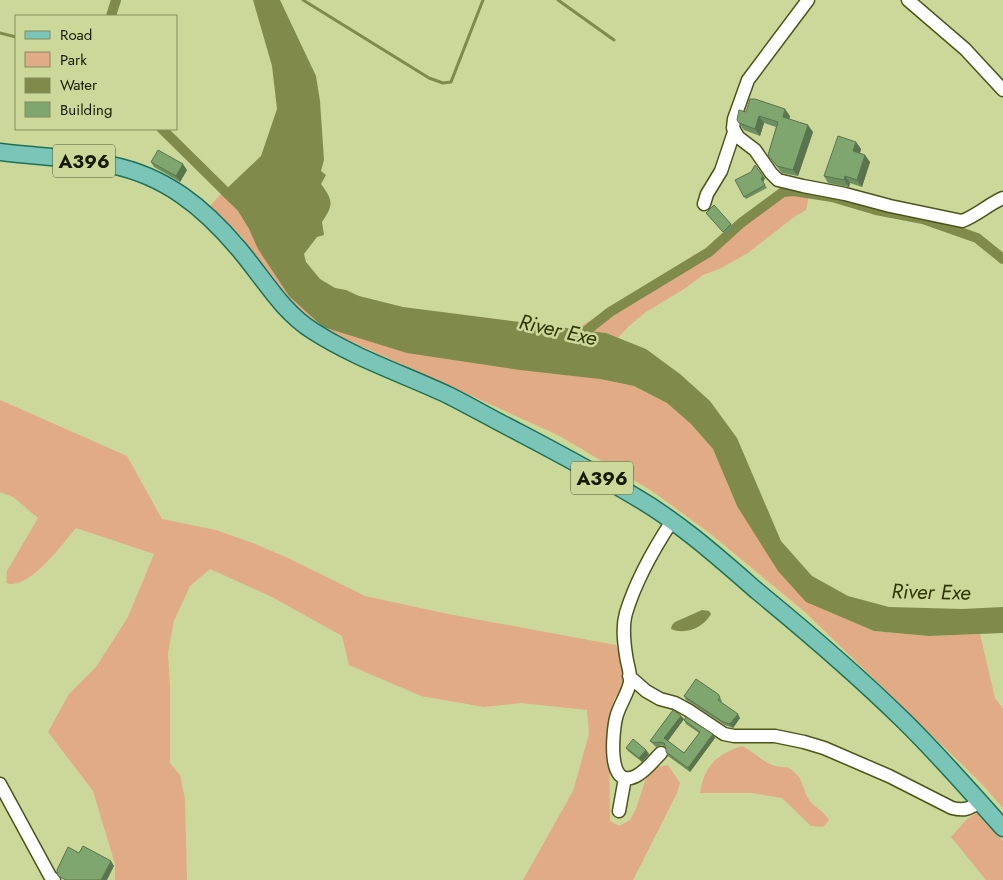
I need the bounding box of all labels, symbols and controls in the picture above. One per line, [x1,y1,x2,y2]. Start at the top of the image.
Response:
legend [15,15,178,130]
text: Road [60,24,92,46]
text: Park [60,49,87,71]
text: Water [60,74,98,96]
text: Building [60,99,112,121]
road number: A396 [53,144,115,178]
water label: River Exe [516,306,600,354]
road number: A396 [571,462,633,494]
water label: River Exe [891,576,971,608]

